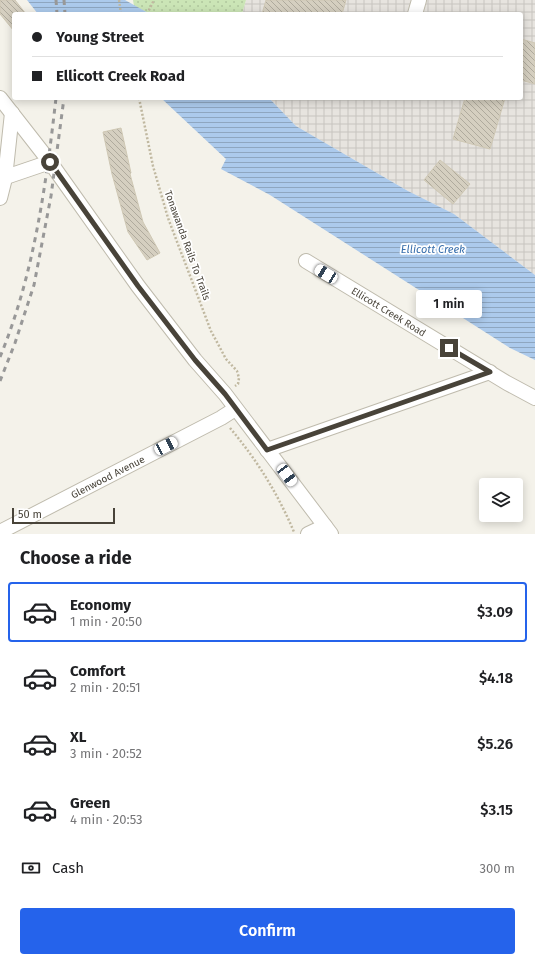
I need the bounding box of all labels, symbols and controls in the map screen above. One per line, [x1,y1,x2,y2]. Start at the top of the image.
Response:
text: Young Street [56,28,144,46]
text: Ellicott Creek Road [56,67,185,85]
route start [41,153,59,171]
street label: Tonawanda Rails To Trails [162,189,213,302]
water label: Ellicott Creek [401,243,465,256]
car [313,263,339,285]
street label: Ellicott Creek Road [349,285,428,339]
callout: 1 min [416,290,482,318]
text: 1 min [433,296,465,311]
route end [440,339,458,357]
car [153,435,179,457]
street label: Glenwood Avenue [69,453,147,501]
car [275,462,299,488]
map controls [479,478,523,522]
button: layers [479,478,523,522]
scale bar [12,506,115,525]
text: 50 m [18,508,42,521]
text: Choose a ride [20,547,132,569]
icon: car [22,594,58,630]
text: Economy [70,596,131,614]
text: $3.09 [477,603,513,621]
text: 1 min · 20:50 [70,614,142,629]
icon: car [22,660,58,696]
text: Comfort [70,662,126,680]
text: $4.18 [479,669,513,687]
text: 2 min · 20:51 [70,680,141,695]
icon: car [22,726,58,762]
text: XL [70,728,86,746]
text: $5.26 [477,735,513,753]
text: 3 min · 20:52 [70,746,142,761]
icon: car [22,792,58,828]
text: Green [70,794,110,812]
text: $3.15 [480,801,513,819]
text: 4 min · 20:53 [70,812,143,827]
icon: cash [20,857,42,879]
text: Cash [52,859,84,877]
text: 300 m [479,861,515,876]
button: Confirm [20,908,515,954]

